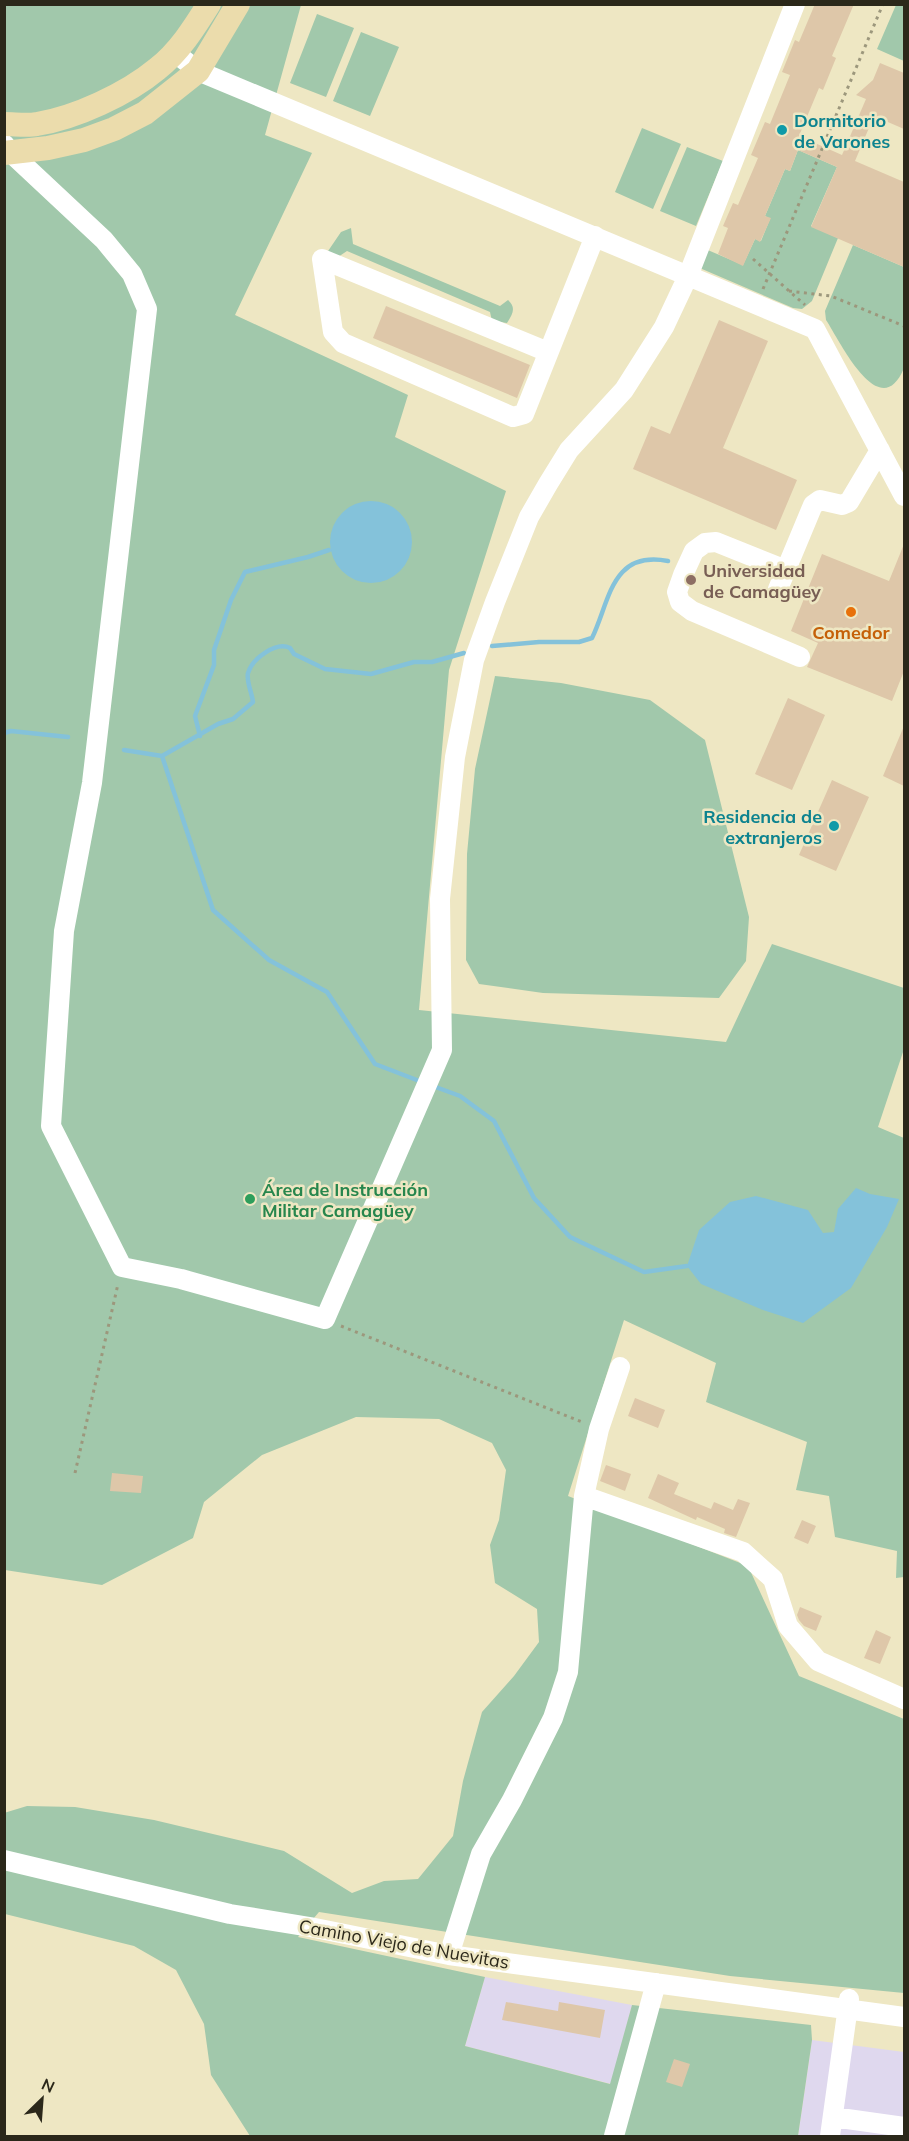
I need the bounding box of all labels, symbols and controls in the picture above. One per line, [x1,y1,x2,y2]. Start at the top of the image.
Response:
place label: Dormitorio de Varones [794,109,890,153]
marker: Dormitorio de Varones [775,123,789,137]
place label: Universidad de Camagüey [703,559,821,603]
marker: Universidad de Camagüey [684,573,698,587]
marker: Comedor [844,605,858,619]
place label: Comedor [812,621,891,644]
place label: Residencia de extranjeros [703,805,822,849]
marker: Residencia de extranjeros [827,819,841,833]
place label: Área de Instrucción Militar Camagüey [262,1178,428,1222]
marker: Área de Instrucción Militar Camagüey [243,1192,257,1206]
street label: Camino Viejo de Nuevitas [297,1914,511,1974]
north arrow [12,2069,72,2129]
text: N [39,2074,58,2097]

